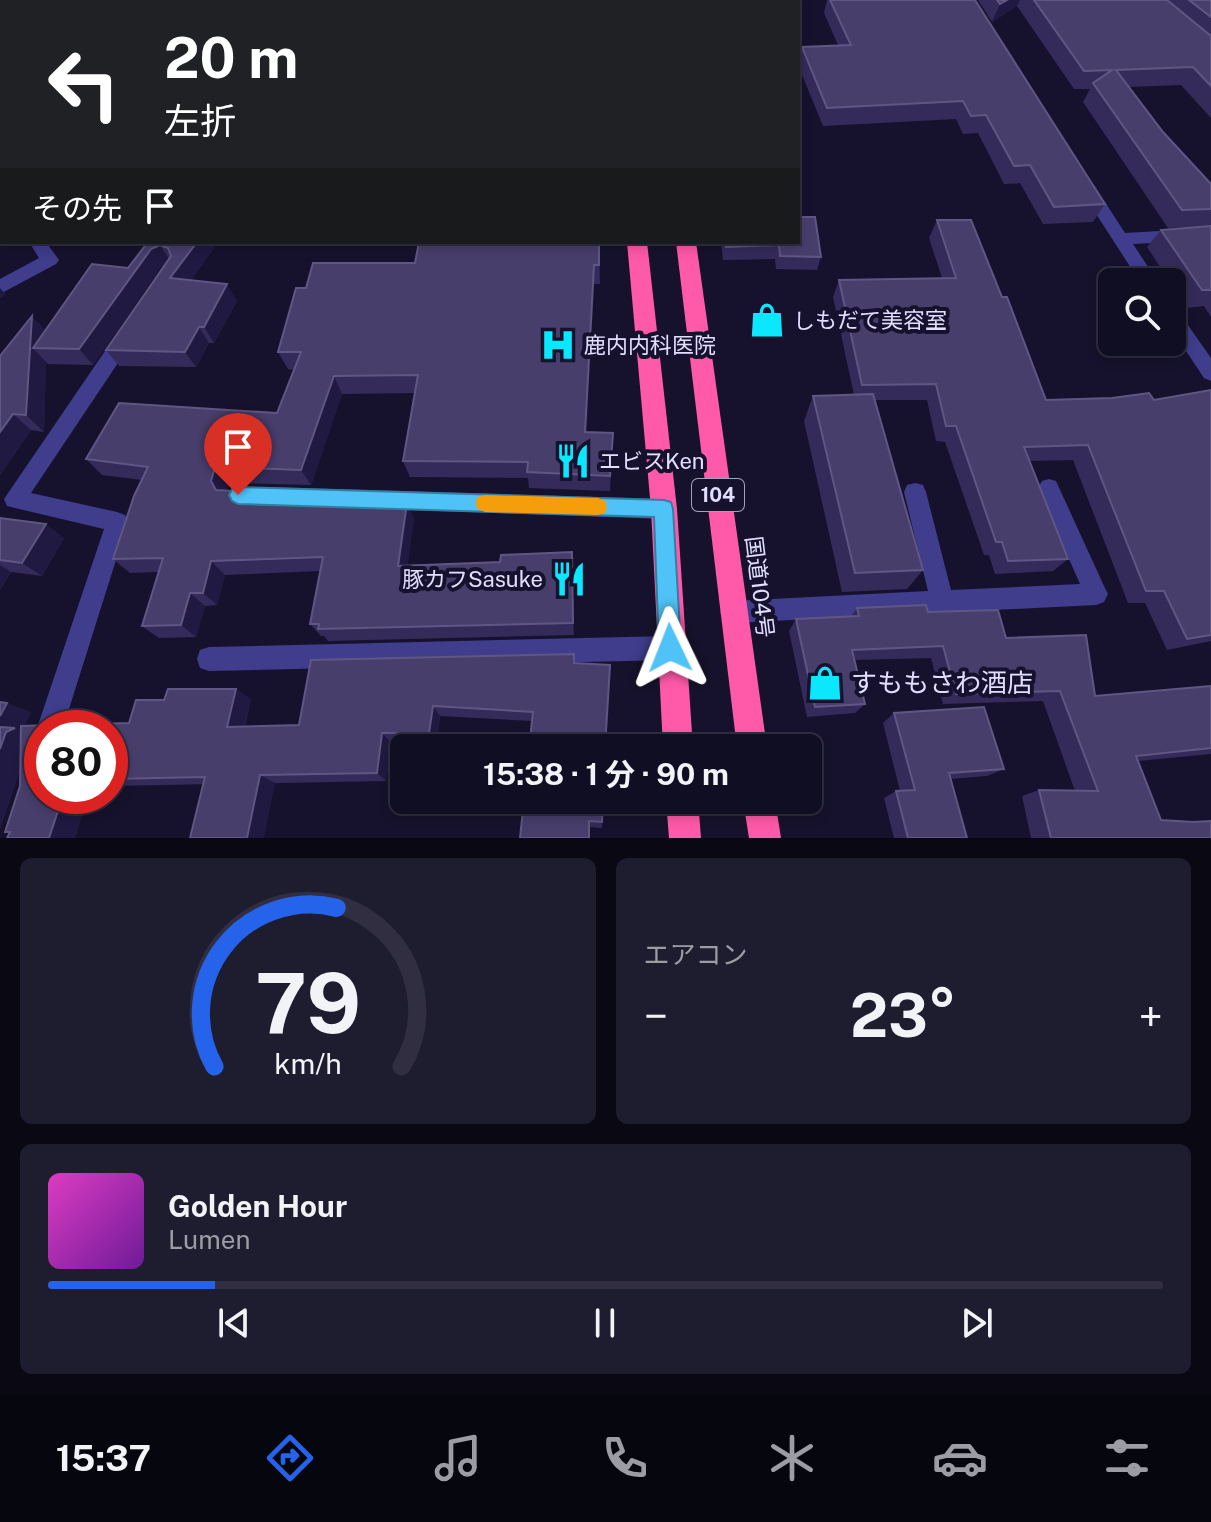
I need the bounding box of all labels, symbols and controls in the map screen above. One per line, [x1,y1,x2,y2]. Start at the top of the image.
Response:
text: 20 m [164,25,298,91]
icon: left [32,32,136,136]
text: 左折 [164,100,236,142]
icon: arrive [138,184,182,228]
text: その先 [32,190,122,226]
map controls [1098,268,1186,356]
button: search [1098,268,1186,356]
shop icon: しもだて美容室 [748,301,786,339]
place label: しもだて美容室 [793,307,947,333]
hospital icon: 鹿内内科医院 [539,326,577,364]
place label: 鹿内内科医院 [584,332,716,358]
pin [204,413,272,495]
icon: arrive [216,425,260,469]
restaurant icon: エビスKen [554,442,592,480]
place label: エビスKen [599,448,705,474]
road number: 104 [692,479,744,511]
street label: 国道104号 [741,535,779,639]
restaurant icon: 豚カフSasuke [550,560,588,598]
place label: 豚カフSasuke [402,566,543,592]
position arrow [628,606,712,690]
shop icon: すももさわ酒店 [806,664,844,702]
place label: すももさわ酒店 [851,667,1033,698]
speed limit sign: 80 [24,710,128,814]
text: 15:38 · 1 分 · 90 m [483,756,729,792]
text: エアコン [644,939,748,970]
text: 79 [255,954,361,1052]
text: 23° [850,980,956,1051]
text: − [644,990,668,1042]
text: + [1139,990,1163,1042]
text: km/h [274,1047,341,1080]
text: Golden Hour [168,1188,347,1224]
text: Lumen [168,1224,251,1255]
icon: previous [212,1301,256,1345]
icon: pause [583,1301,627,1345]
icon: next [955,1301,999,1345]
icon: directions [262,1430,318,1486]
icon: music [430,1430,486,1486]
icon: phone [597,1430,653,1486]
icon: climate [764,1430,820,1486]
icon: car [932,1430,988,1486]
icon: filters [1099,1430,1155,1486]
text: 15:37 [56,1437,151,1479]

